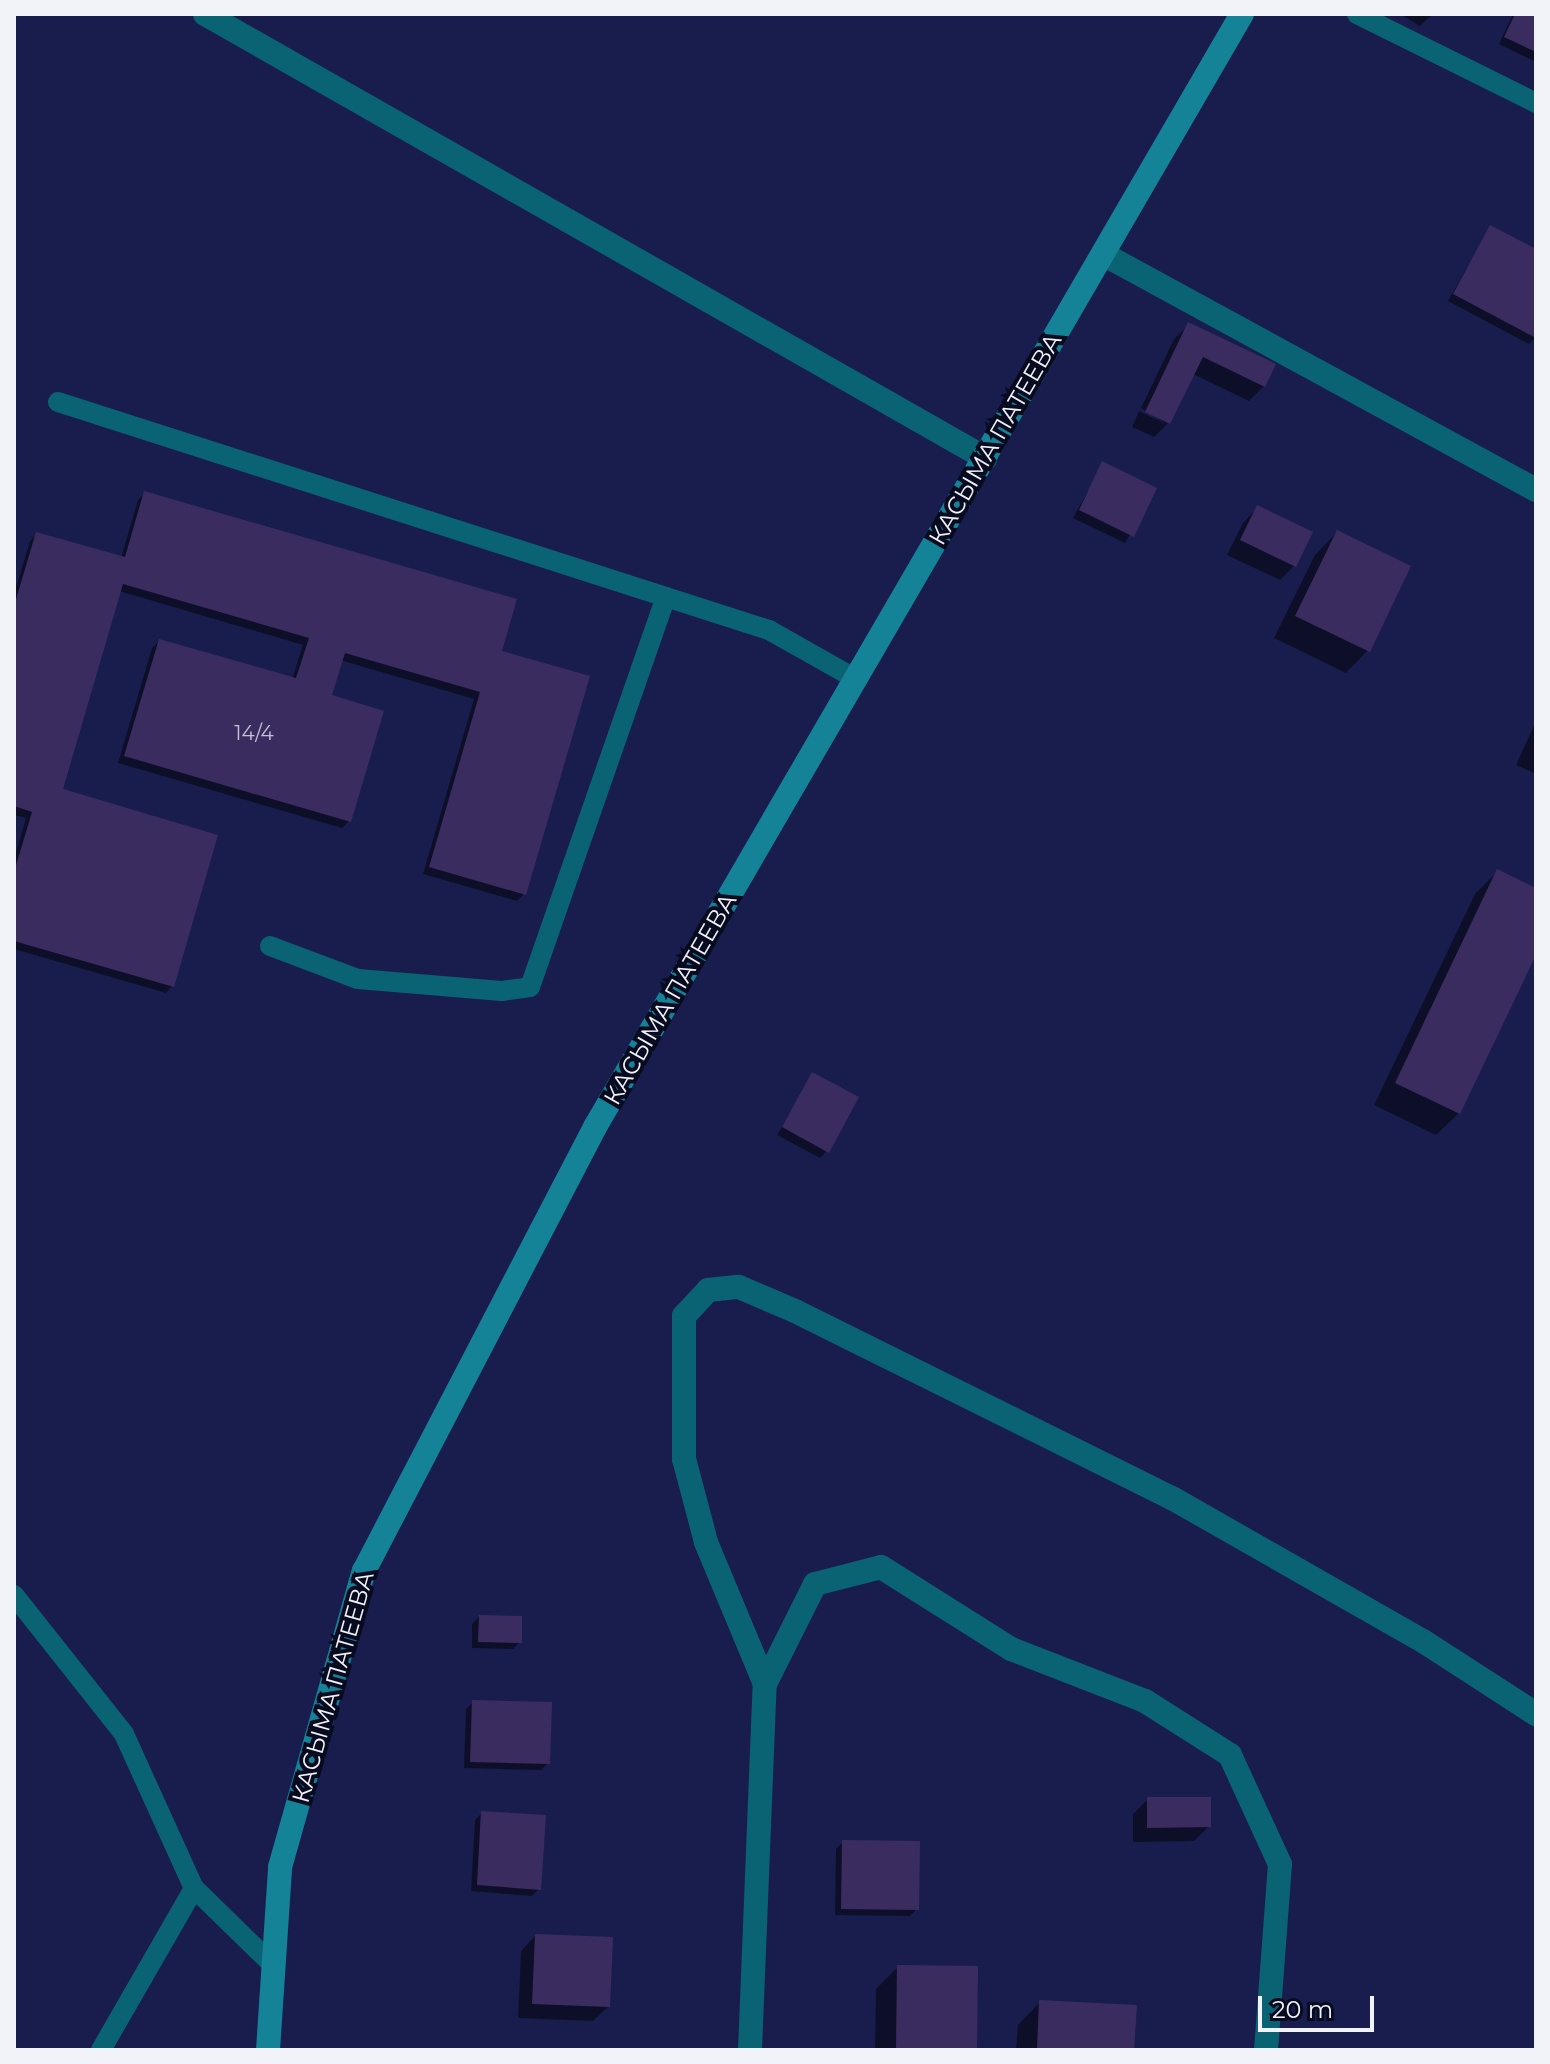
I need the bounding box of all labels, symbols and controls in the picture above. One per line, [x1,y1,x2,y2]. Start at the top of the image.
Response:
street label: КАСЫМА ПАТЕЕВА [923,328,1067,550]
house number: 14/4 [234,721,274,745]
street label: КАСЫМА ПАТЕЕВА [598,888,742,1110]
street label: КАСЫМА ПАТЕЕВА [286,1568,380,1806]
scale bar [1262,1980,1378,2030]
text: 20 m [1272,1995,1333,2024]

